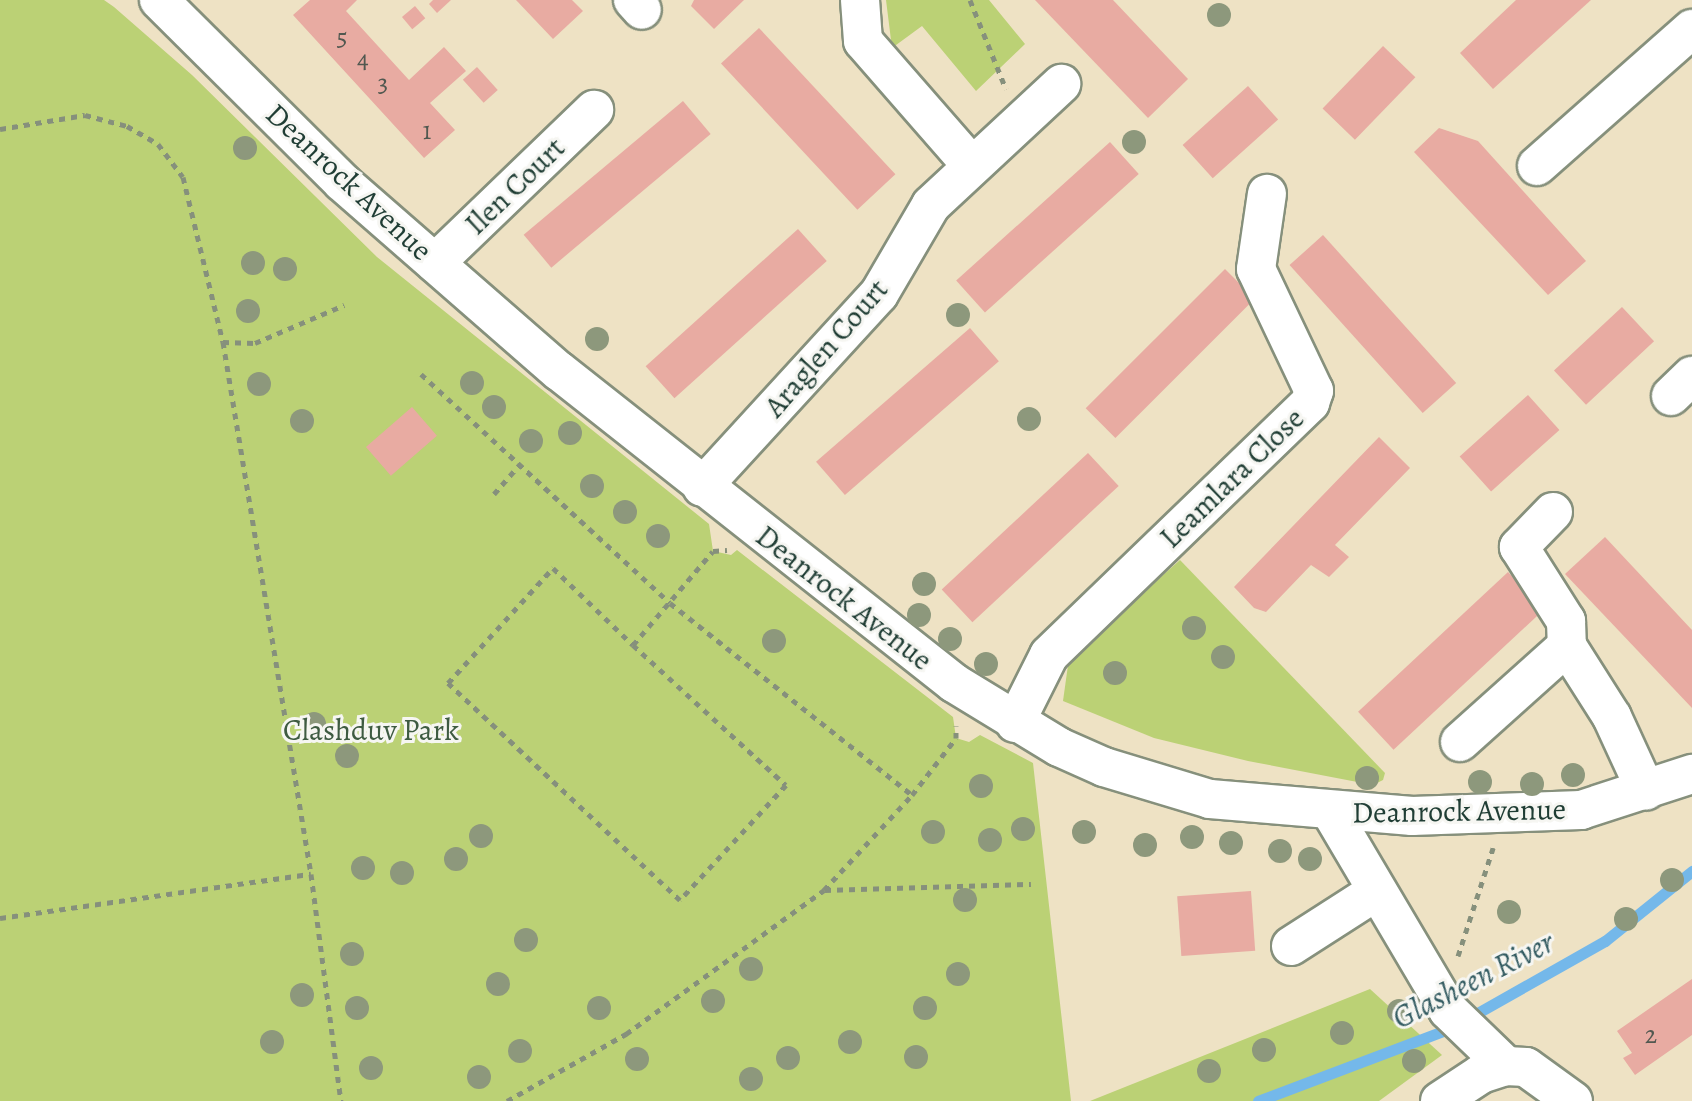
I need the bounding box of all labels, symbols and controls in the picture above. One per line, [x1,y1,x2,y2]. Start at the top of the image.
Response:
house number: 5 [336,21,348,53]
house number: 4 [357,44,369,76]
house number: 3 [378,67,388,99]
street label: Deanrock Avenue [258,96,440,268]
house number: 1 [423,115,431,147]
street label: Ilen Court [458,130,572,242]
street label: Araglen Court [756,272,896,424]
street label: Leamlara Close [1152,400,1312,556]
street label: Deanrock Avenue [749,518,939,678]
park label: Clashduv Park [283,712,459,748]
street label: Deanrock Avenue [1352,791,1566,831]
water label: Glasheen River [1386,923,1560,1037]
house number: 2 [1645,1019,1657,1051]

